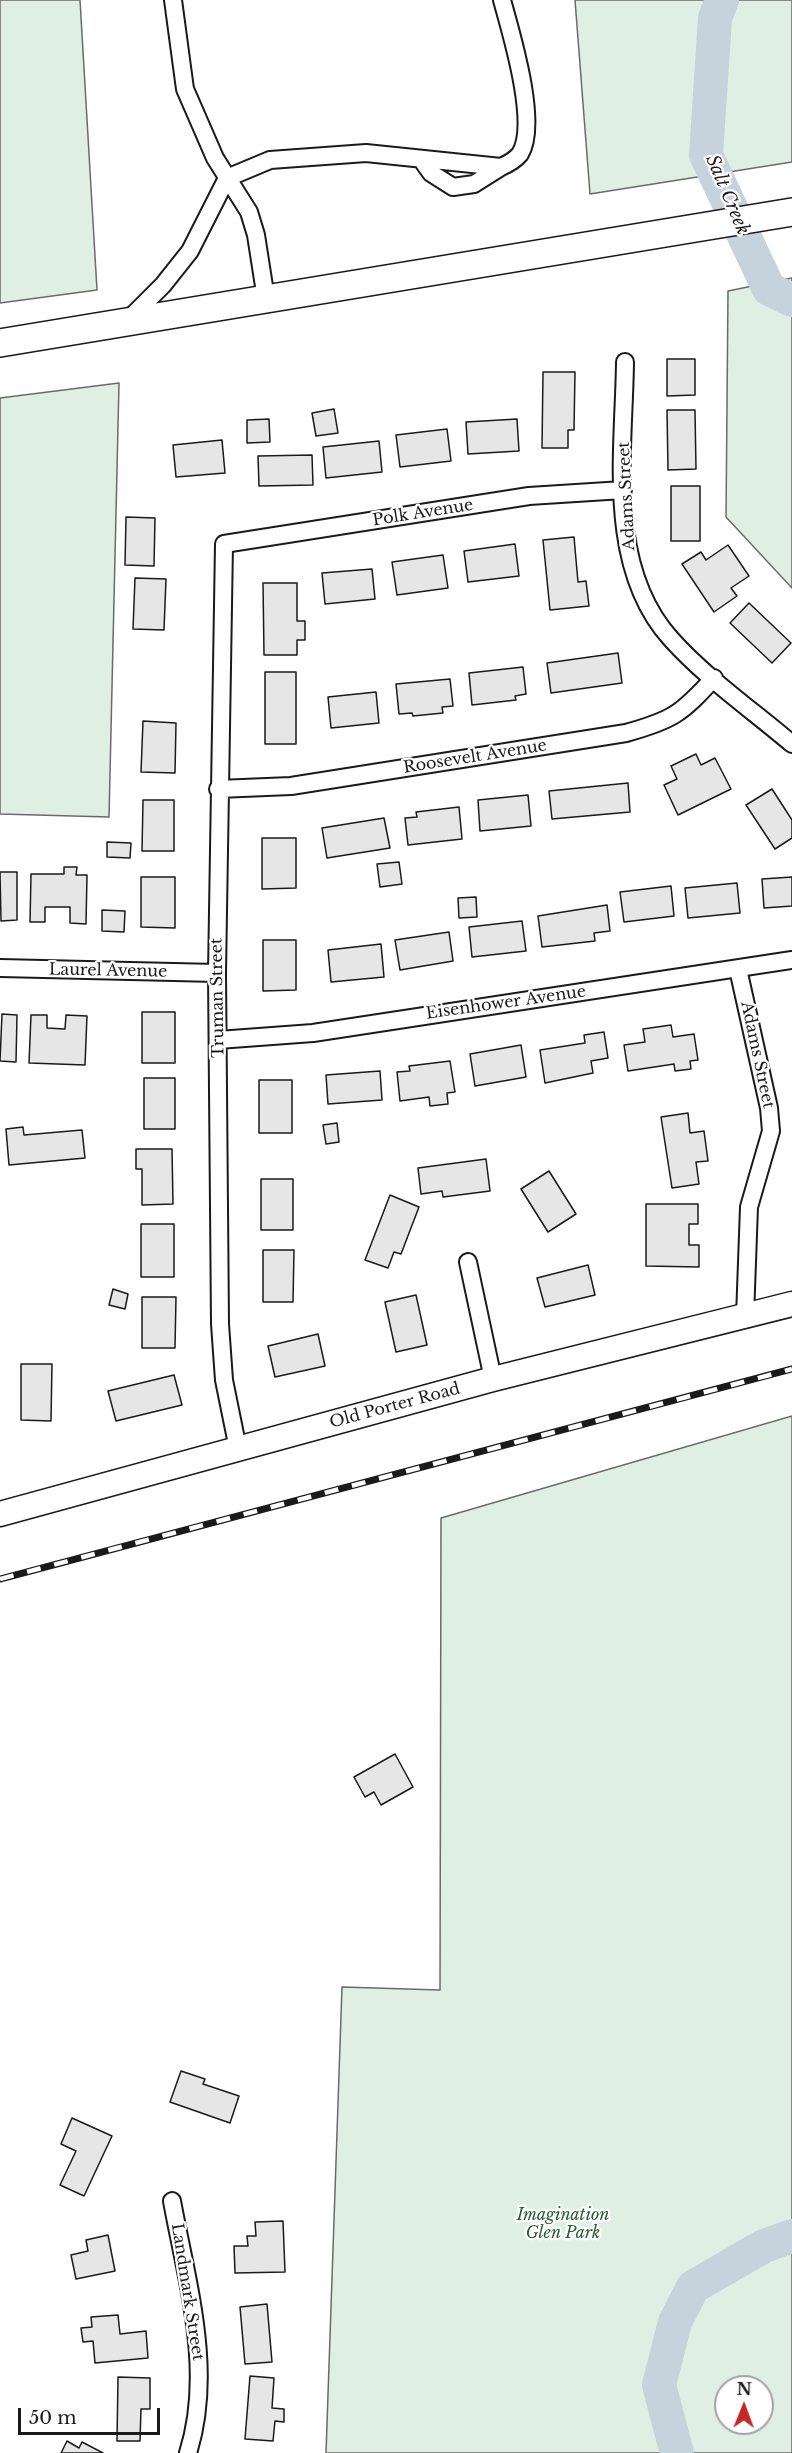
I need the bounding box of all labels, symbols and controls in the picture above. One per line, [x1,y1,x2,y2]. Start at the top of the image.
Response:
water label: Salt Creek [700,152,754,238]
street label: Adams Street [615,441,639,551]
street label: Polk Avenue [371,496,475,530]
street label: Roosevelt Avenue [402,736,548,778]
street label: Truman Street [207,938,229,1058]
street label: Laurel Avenue [49,960,167,982]
street label: Eisenhower Avenue [425,982,587,1024]
street label: Adams Street [736,1000,778,1110]
street label: Old Porter Road [328,1379,462,1433]
park label: Imagination Glen Park [517,2205,609,2243]
street label: Landmark Street [167,2222,207,2362]
north arrow [714,2375,774,2435]
text: N [737,2379,752,2399]
scale bar [21,2396,164,2434]
text: 50 m [29,2407,77,2429]

